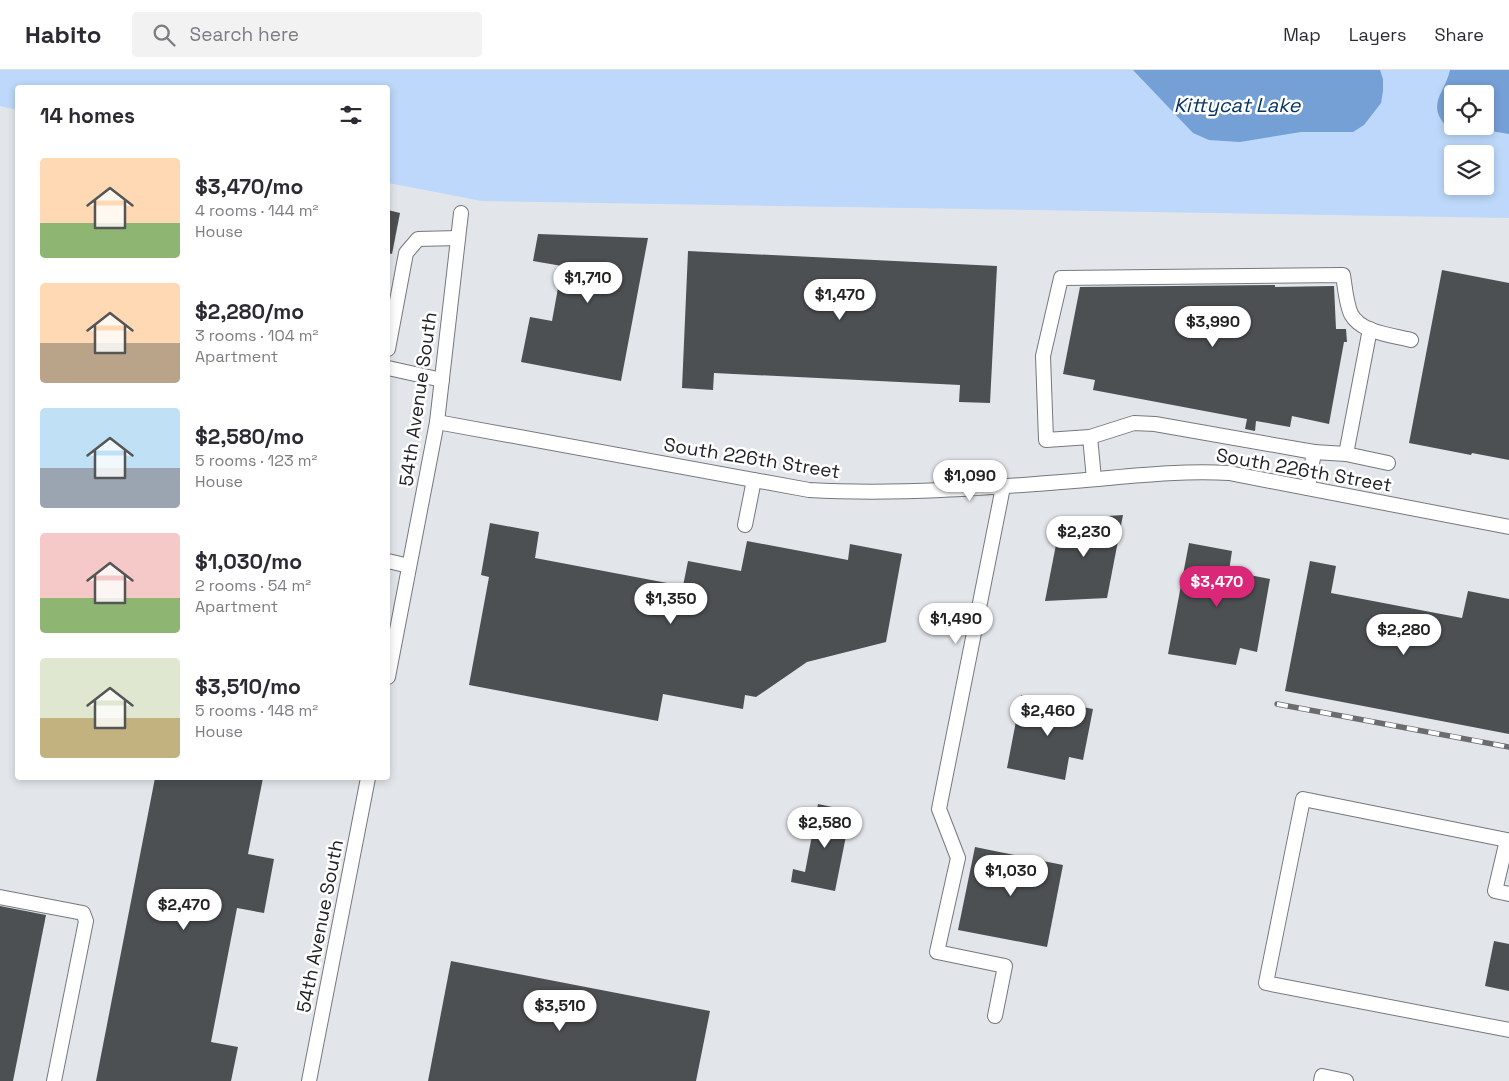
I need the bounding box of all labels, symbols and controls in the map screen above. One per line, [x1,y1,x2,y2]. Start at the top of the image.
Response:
search box [132,12,482,57]
text: Habito [25,19,102,50]
icon: search [150,21,178,49]
text: Search here [190,22,299,47]
text: Map [1283,23,1321,46]
text: Layers [1349,23,1406,46]
text: Share [1434,23,1484,46]
map controls [1444,85,1494,195]
button: locate [1444,85,1494,135]
water label: Kittycat Lake [1174,92,1301,118]
icon: filters [337,101,365,129]
text: 14 homes [40,102,135,129]
button: layers [1444,145,1494,195]
text: $3,470/mo [195,173,303,200]
icon: home [80,178,140,238]
text: 4 rooms · 144 m² [195,200,318,221]
text: House [195,221,243,242]
pin: $1,710 [547,262,629,304]
text: $1,710 [564,267,612,288]
pin: $1,470 [799,278,881,321]
text: $1,470 [815,284,865,305]
text: $2,280/mo [195,298,304,325]
icon: home [80,303,140,363]
pin: $3,990 [1172,306,1254,348]
street label: 54th Avenue South [393,310,443,488]
text: $3,990 [1186,311,1240,332]
text: 3 rooms · 104 m² [195,325,318,346]
text: Apartment [195,346,278,367]
text: $2,580/mo [195,423,304,450]
icon: home [80,428,140,488]
street label: South 226th Street [662,432,842,484]
street label: South 226th Street [1214,442,1394,498]
text: 5 rooms · 123 m² [195,450,317,471]
pin: $1,090 [929,460,1011,502]
text: $1,090 [944,465,996,486]
text: House [195,471,243,492]
pin: $2,230 [1043,516,1125,558]
text: $2,230 [1057,521,1111,542]
text: $1,030/mo [195,548,302,575]
icon: home [80,553,140,613]
pin: $3,470 [1176,566,1258,608]
text: $3,470 [1191,571,1243,592]
text: 2 rooms · 54 m² [195,575,311,596]
pin: $1,350 [630,582,712,625]
text: $1,350 [645,588,697,609]
text: Apartment [195,596,278,617]
pin: $1,490 [915,602,997,645]
text: $1,490 [930,608,982,629]
pin: $2,280 [1363,614,1445,656]
text: $2,280 [1377,619,1431,640]
text: $3,510/mo [195,673,301,700]
icon: home [80,678,140,738]
pin: $2,460 [1007,694,1089,737]
text: 5 rooms · 148 m² [195,700,318,721]
text: $2,460 [1021,700,1075,721]
text: House [195,721,243,742]
pin: $2,580 [784,806,866,849]
text: $2,580 [798,812,852,833]
street label: 54th Avenue South [291,837,349,1015]
pin: $1,030 [970,854,1052,897]
text: $1,030 [985,860,1037,881]
pin: $2,470 [143,888,225,931]
text: $2,470 [158,894,210,915]
pin: $3,510 [519,990,601,1032]
text: $3,510 [534,995,586,1016]

